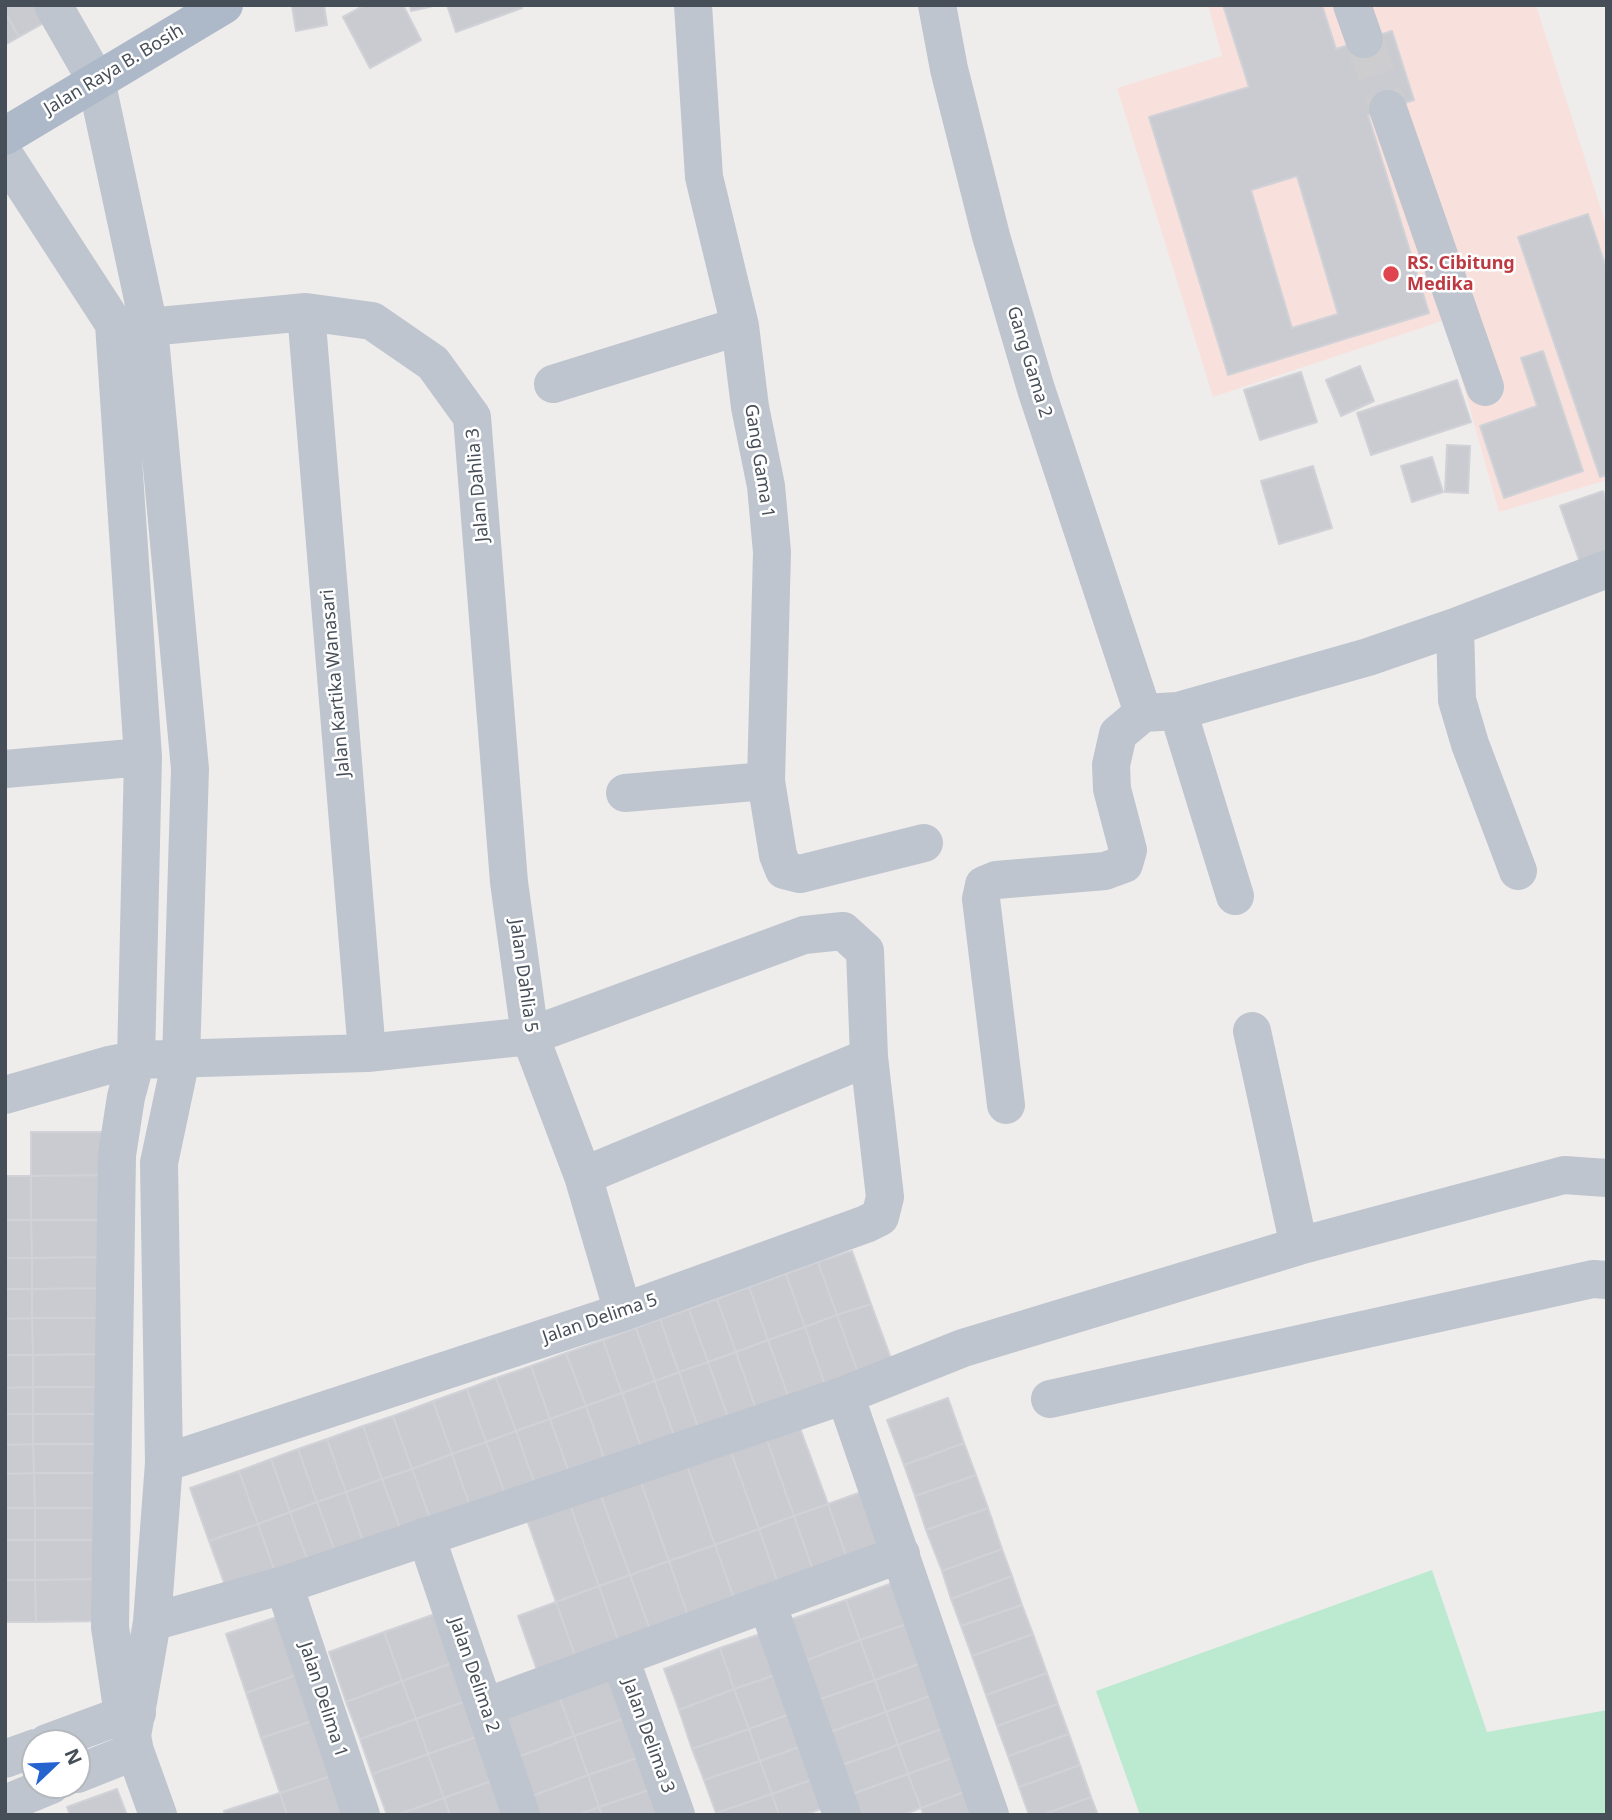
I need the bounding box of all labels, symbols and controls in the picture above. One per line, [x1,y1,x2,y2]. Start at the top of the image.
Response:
street label: Jalan Raya B. Bosih [40,20,188,120]
place label: RS. Cibitung Medika [1407,253,1515,296]
marker: RS. Cibitung Medika [1381,264,1401,284]
street label: Gang Gama 2 [1002,304,1056,420]
street label: Gang Gama 1 [739,402,779,520]
street label: Jalan Dahlia 3 [462,427,494,543]
street label: Jalan Kartika Wanasari [317,588,355,778]
street label: Jalan Dahlia 5 [504,918,542,1034]
street label: Jalan Delima 5 [540,1289,660,1349]
street label: Jalan Delima 2 [444,1615,504,1735]
street label: Jalan Delima 1 [294,1640,352,1760]
street label: Jalan Delima 3 [617,1676,679,1796]
north arrow [21,1729,91,1799]
text: N [59,1744,88,1769]

